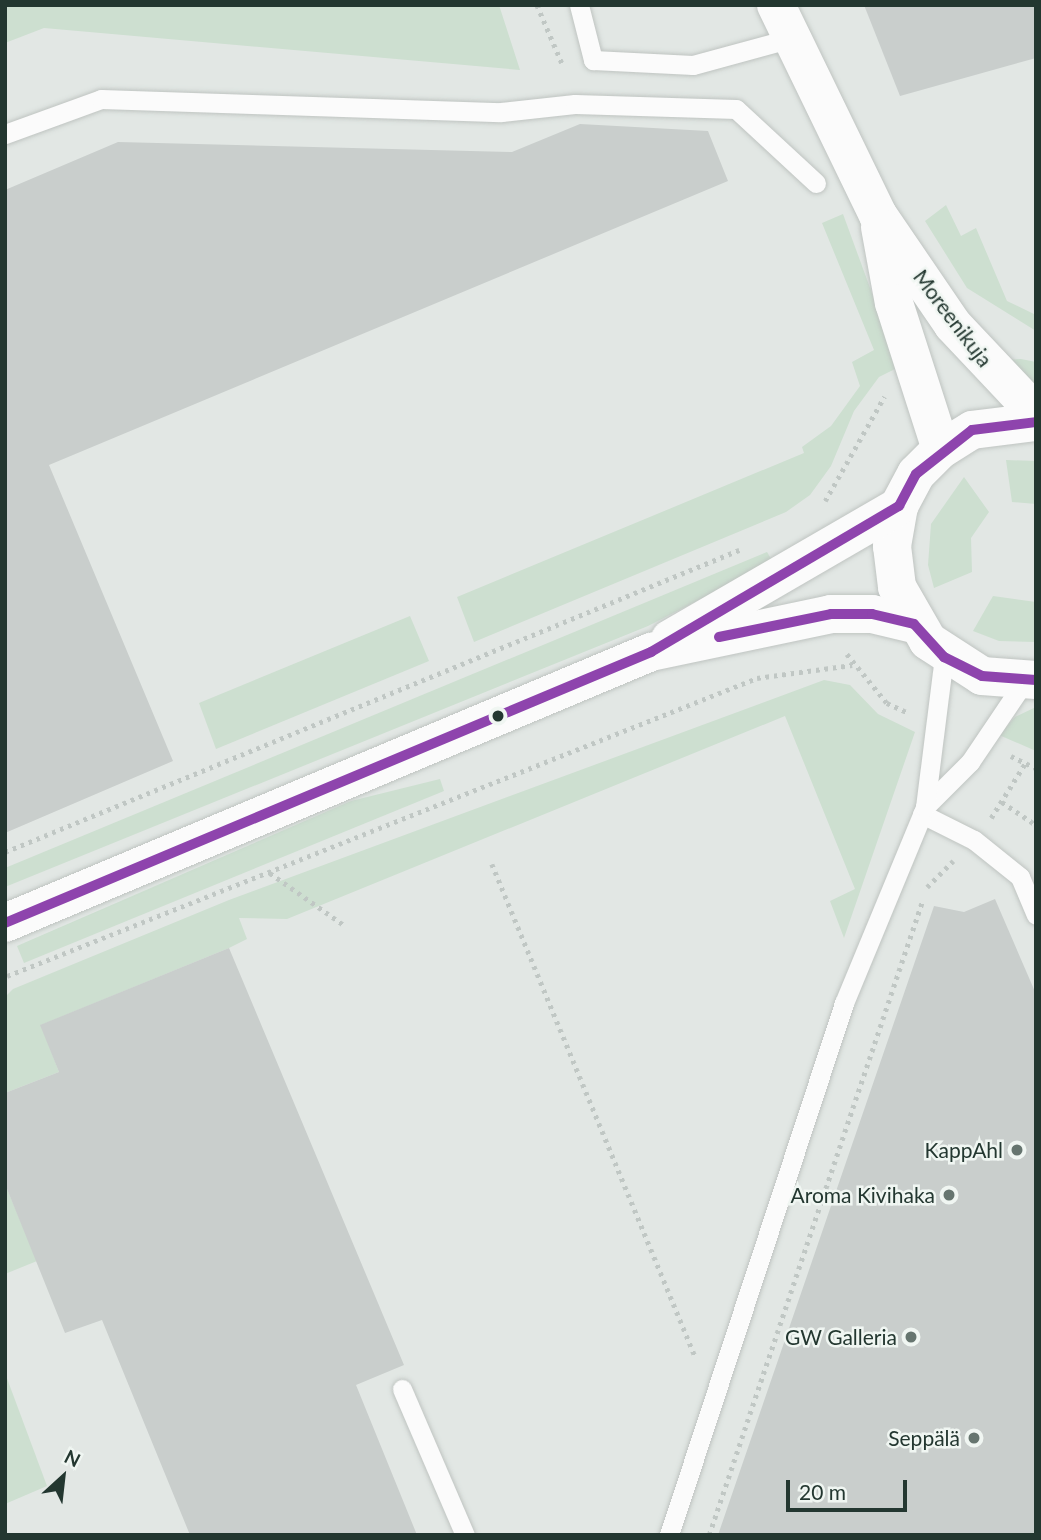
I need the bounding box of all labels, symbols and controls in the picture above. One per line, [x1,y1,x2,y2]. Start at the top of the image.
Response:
street label: Moreenikuja [908,264,998,372]
unlabelled marker [491,709,505,723]
place label: KappAhl [925,1137,1003,1163]
marker: KappAhl [1009,1142,1025,1158]
place label: Aroma Kivihaka [791,1182,935,1208]
marker: Aroma Kivihaka [941,1187,957,1203]
place label: GW Galleria [785,1324,897,1350]
marker: GW Galleria [903,1329,919,1345]
place label: Seppälä [888,1425,960,1451]
marker: Seppälä [966,1430,982,1446]
north arrow [28,1442,98,1512]
text: N [61,1444,84,1471]
scale bar [789,1466,910,1510]
text: 20 m [799,1479,846,1504]

